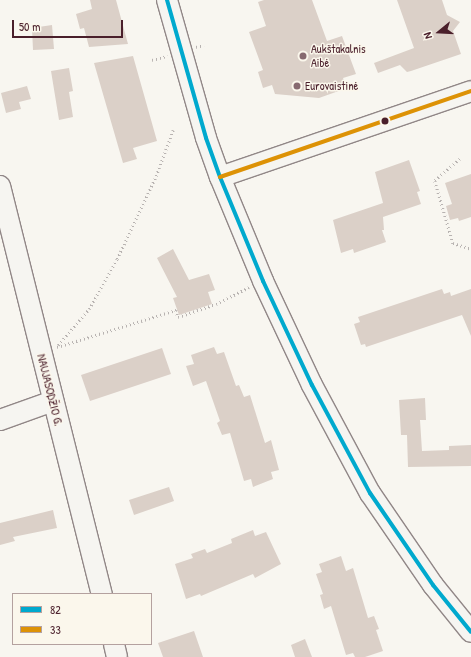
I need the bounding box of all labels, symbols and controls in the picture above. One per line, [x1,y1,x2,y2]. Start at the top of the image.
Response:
scale bar [14,12,125,38]
north arrow [419,12,459,52]
text: 50 m [19,18,40,35]
text: N [420,31,435,41]
place label: Aukštakalnis Aibė [311,42,366,70]
marker: Aukštakalnis Aibė [298,51,308,61]
place label: Eurovaistinė [305,79,358,93]
marker: Eurovaistinė [292,81,302,91]
unlabelled marker [380,116,390,126]
street label: NAUJASODŽIO G. [34,353,66,427]
legend [12,593,152,645]
text: 82 [50,601,61,618]
text: 33 [50,621,61,638]

